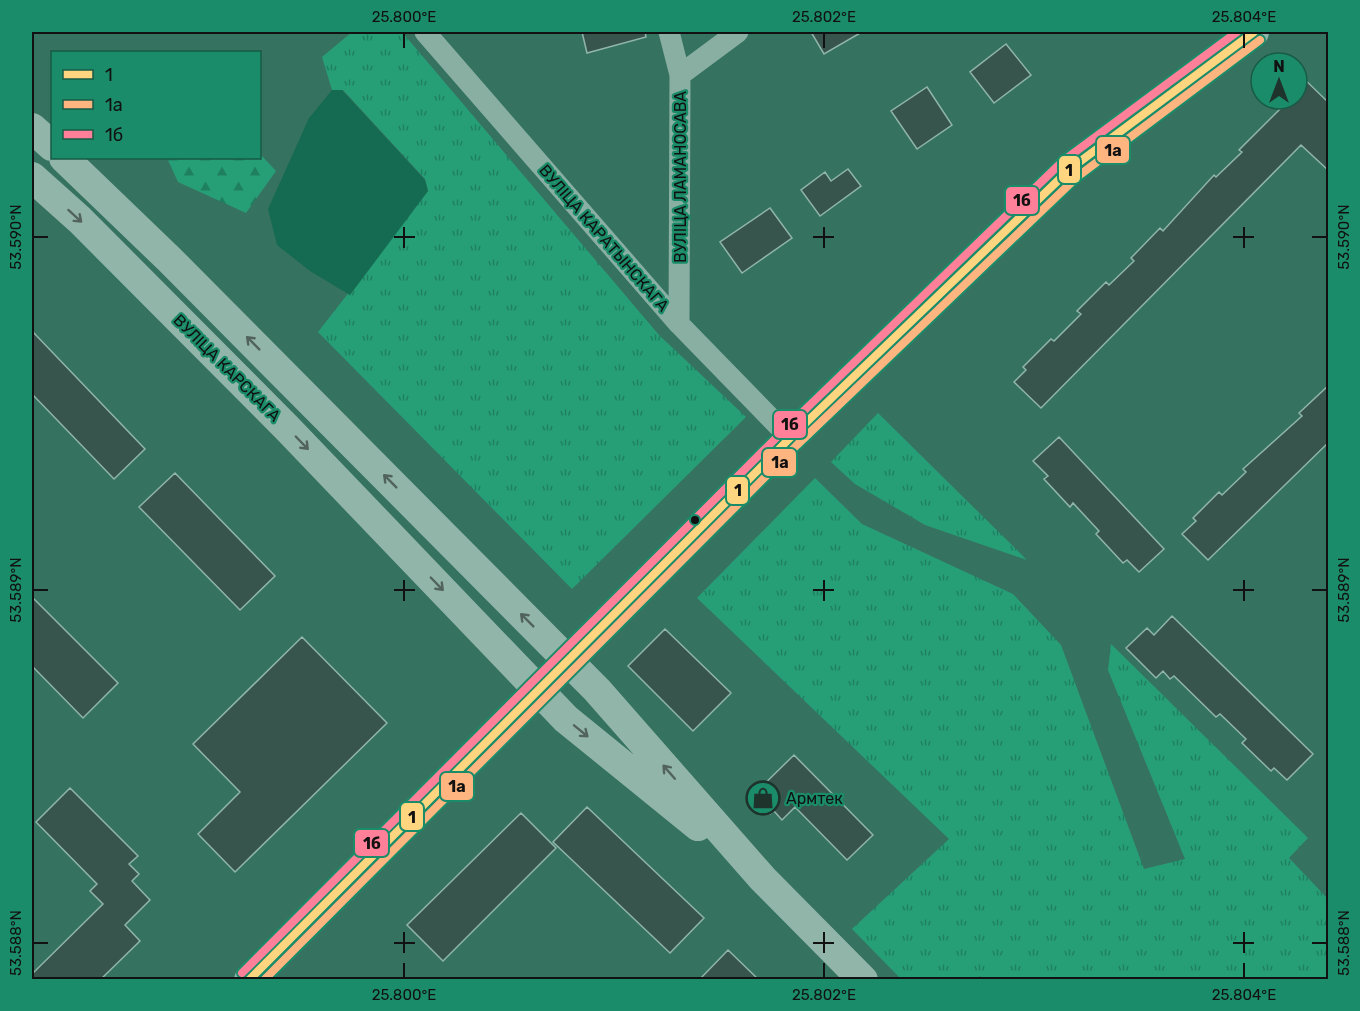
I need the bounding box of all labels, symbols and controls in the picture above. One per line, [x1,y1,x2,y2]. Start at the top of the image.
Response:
text: 25.800°E [372,8,436,26]
text: 25.802°E [792,8,856,26]
text: 25.804°E [1212,8,1276,26]
legend [51,51,261,159]
north arrow [1249,51,1309,111]
text: N [1273,57,1285,76]
text: 1 [105,64,113,86]
street label: ВУЛІЦА ЛАМАНОСАВА [671,91,690,263]
text: 1а [105,94,123,116]
text: 1б [105,124,123,146]
line badge: 1а [1096,136,1130,164]
text: 1а [1104,141,1122,160]
line badge: 1 [1058,155,1081,184]
street label: ВУЛІЦА КАРАТЫНСКАГА [535,161,673,315]
text: 1 [1065,161,1073,180]
line badge: 1б [1005,186,1039,215]
text: 1б [1013,191,1031,210]
text: 53.590°N [7,204,25,270]
text: 53.590°N [1335,204,1353,270]
one-way arrow [68,209,83,223]
street label: ВУЛІЦА КАРСКАГА [170,311,285,426]
one-way arrow [245,336,260,350]
line badge: 1б [773,410,807,439]
text: 1б [781,415,799,434]
one-way arrow [295,436,309,451]
line badge: 1а [762,448,797,477]
text: 1а [771,453,789,472]
one-way arrow [382,474,397,489]
line badge: 1 [726,476,749,505]
text: 1 [734,481,742,500]
unlabelled marker [689,514,701,526]
text: 53.589°N [7,557,25,623]
text: 53.589°N [1335,557,1353,623]
one-way arrow [430,576,444,591]
one-way arrow [520,612,535,627]
one-way arrow [573,725,589,738]
one-way arrow [662,765,676,780]
line badge: 1а [440,772,474,801]
text: 1а [448,777,466,796]
shop icon: Армтек [745,780,781,816]
place label: Армтек [786,789,843,808]
line badge: 1 [400,802,424,831]
text: 1 [408,808,416,827]
line badge: 1б [354,829,389,857]
text: 1б [363,834,381,853]
text: 53.588°N [7,910,25,976]
text: 53.588°N [1335,910,1353,976]
text: 25.800°E [372,986,436,1004]
text: 25.802°E [792,986,856,1004]
text: 25.804°E [1212,986,1276,1004]

